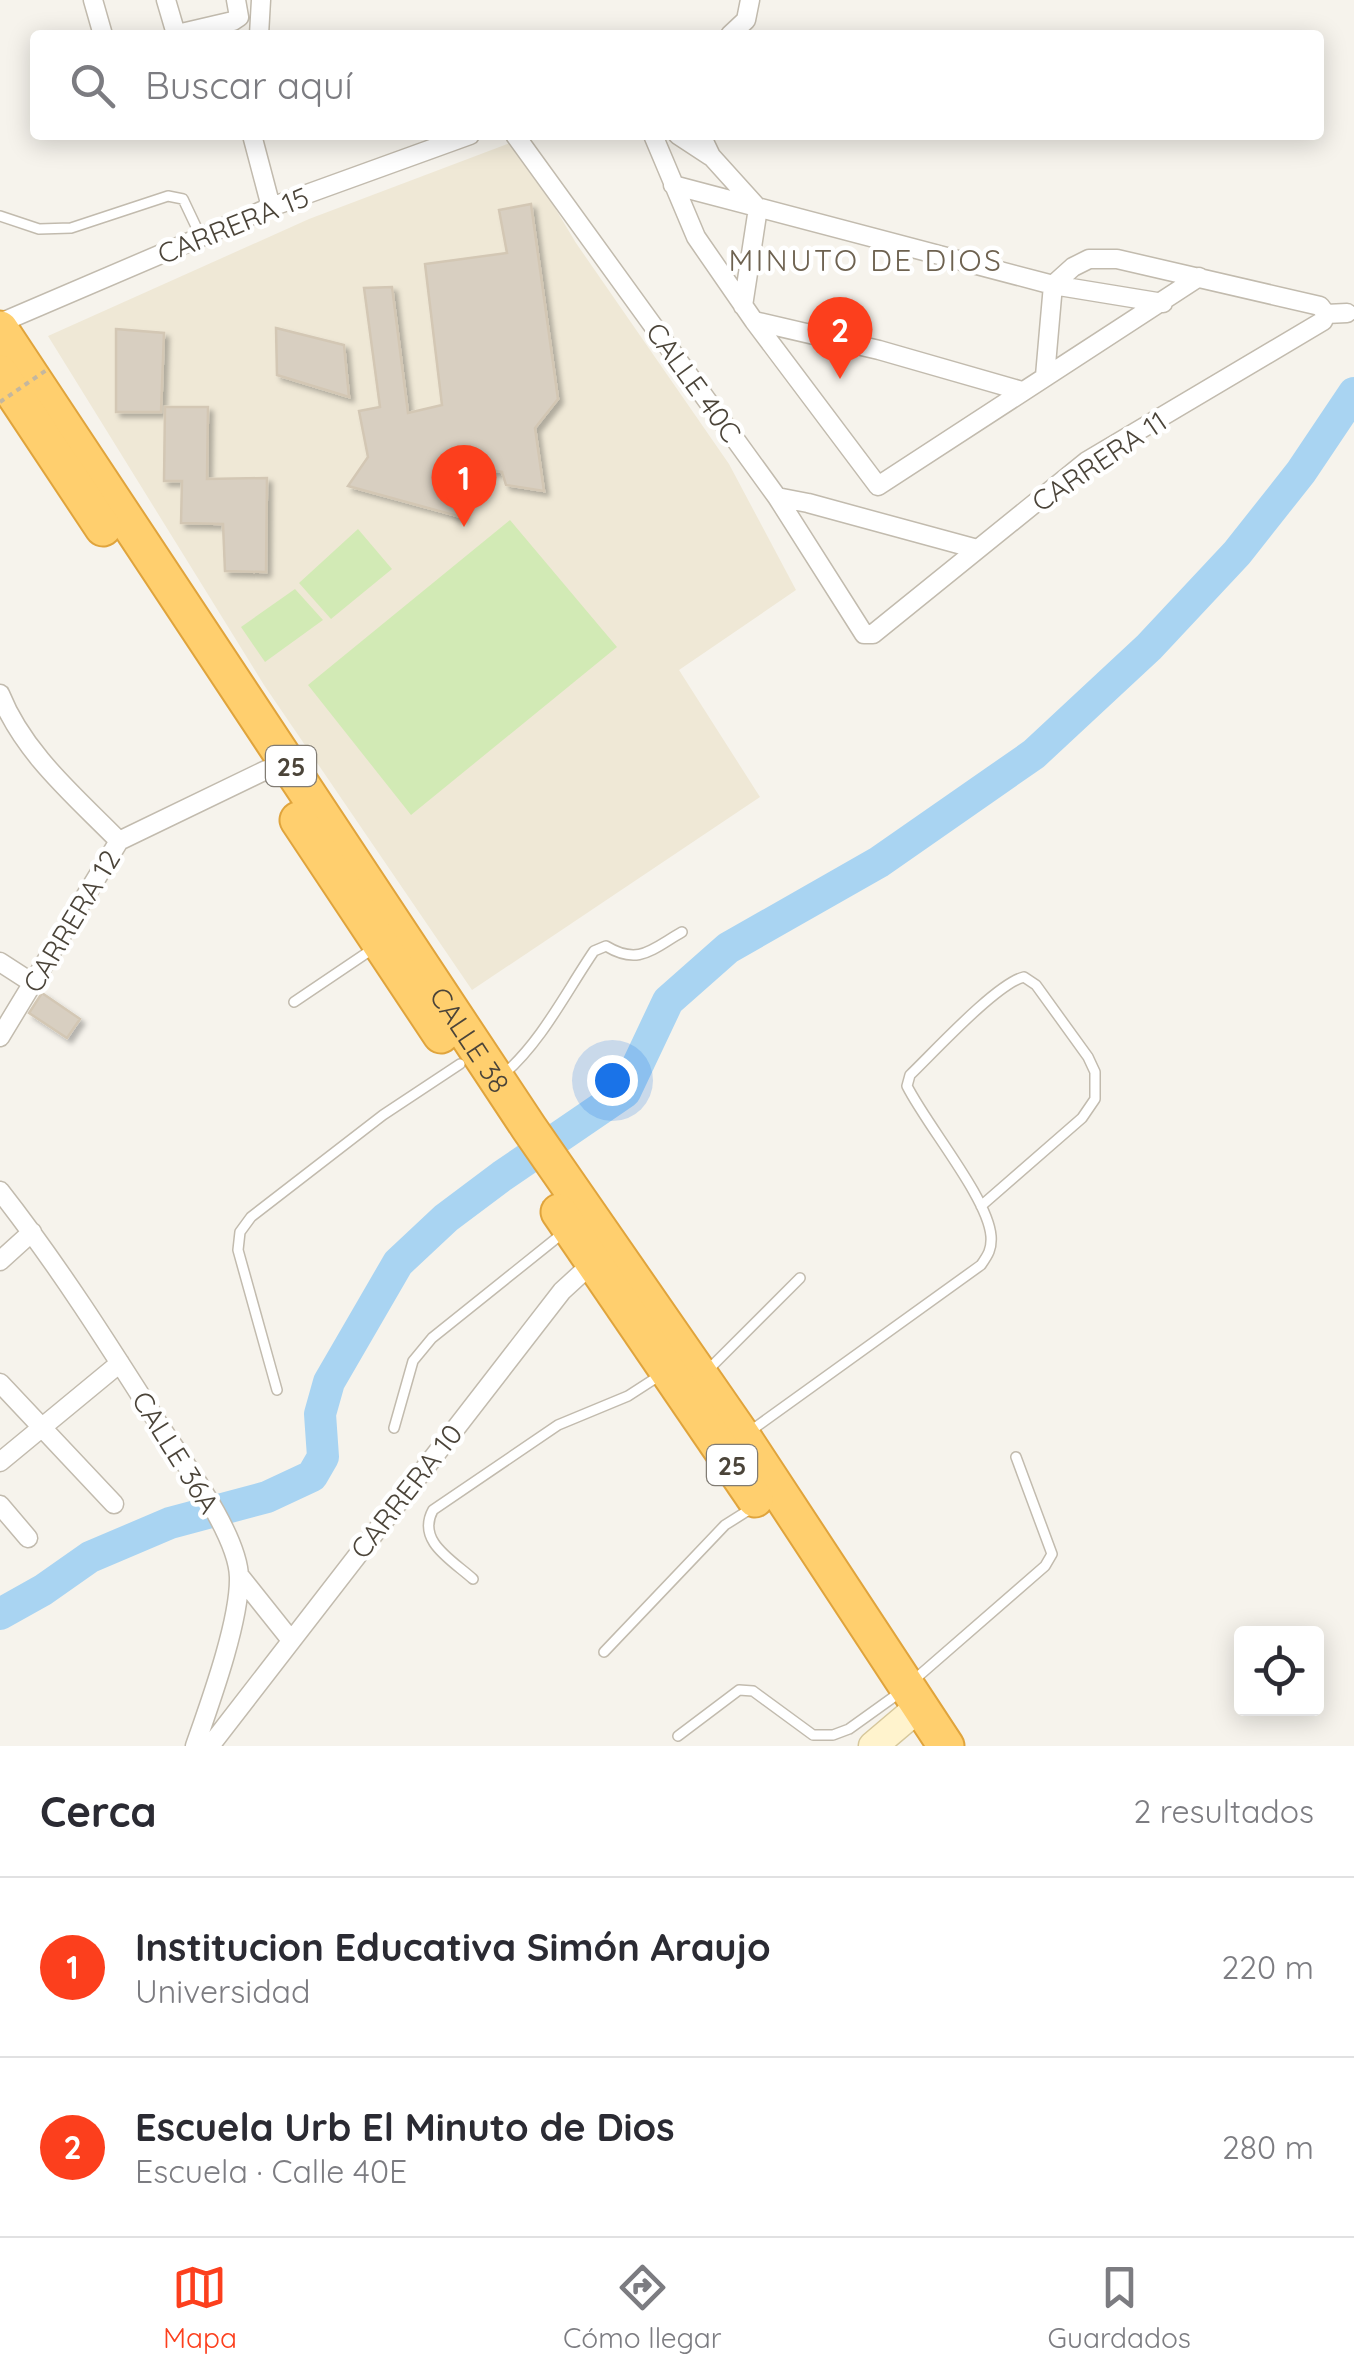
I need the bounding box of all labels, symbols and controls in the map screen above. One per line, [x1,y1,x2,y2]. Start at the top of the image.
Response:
search box [30,30,1324,140]
icon: search [65,58,120,113]
text: Buscar aquí [145,61,353,109]
street label: CARRERA 15 [152,179,314,271]
district label: MINUTO DE DIOS [729,241,1003,279]
pin: 2 [808,296,872,379]
street label: CALLE 40C [639,315,749,449]
street label: CARRERA 11 [1025,403,1173,519]
pin: 1 [432,444,496,527]
road number: 25 [266,746,316,786]
street label: CARRERA 12 [15,843,127,999]
street label: CALLE 38 [423,980,518,1099]
your location [587,1055,638,1106]
street label: CALLE 36A [125,1384,227,1520]
street label: CARRERA 10 [343,1417,469,1565]
road number: 25 [707,1445,757,1485]
map controls [1234,1626,1324,1716]
button: locate [1234,1626,1324,1716]
text: Cerca [40,1785,157,1838]
text: 2 resultados [1133,1791,1314,1831]
text: Institucion Educativa Simón Araujo [135,1923,771,1971]
text: 1 [66,1947,79,1987]
text: 220 m [1222,1947,1314,1987]
text: Universidad [135,1971,310,2011]
text: Escuela Urb El Minuto de Dios [135,2103,675,2151]
text: 2 [63,2127,82,2167]
text: 280 m [1222,2127,1314,2167]
text: Escuela · Calle 40E [135,2151,407,2191]
tab: Mapa [163,2260,237,2355]
tab: Cómo llegar [563,2260,722,2355]
tab: Guardados [1048,2260,1191,2355]

